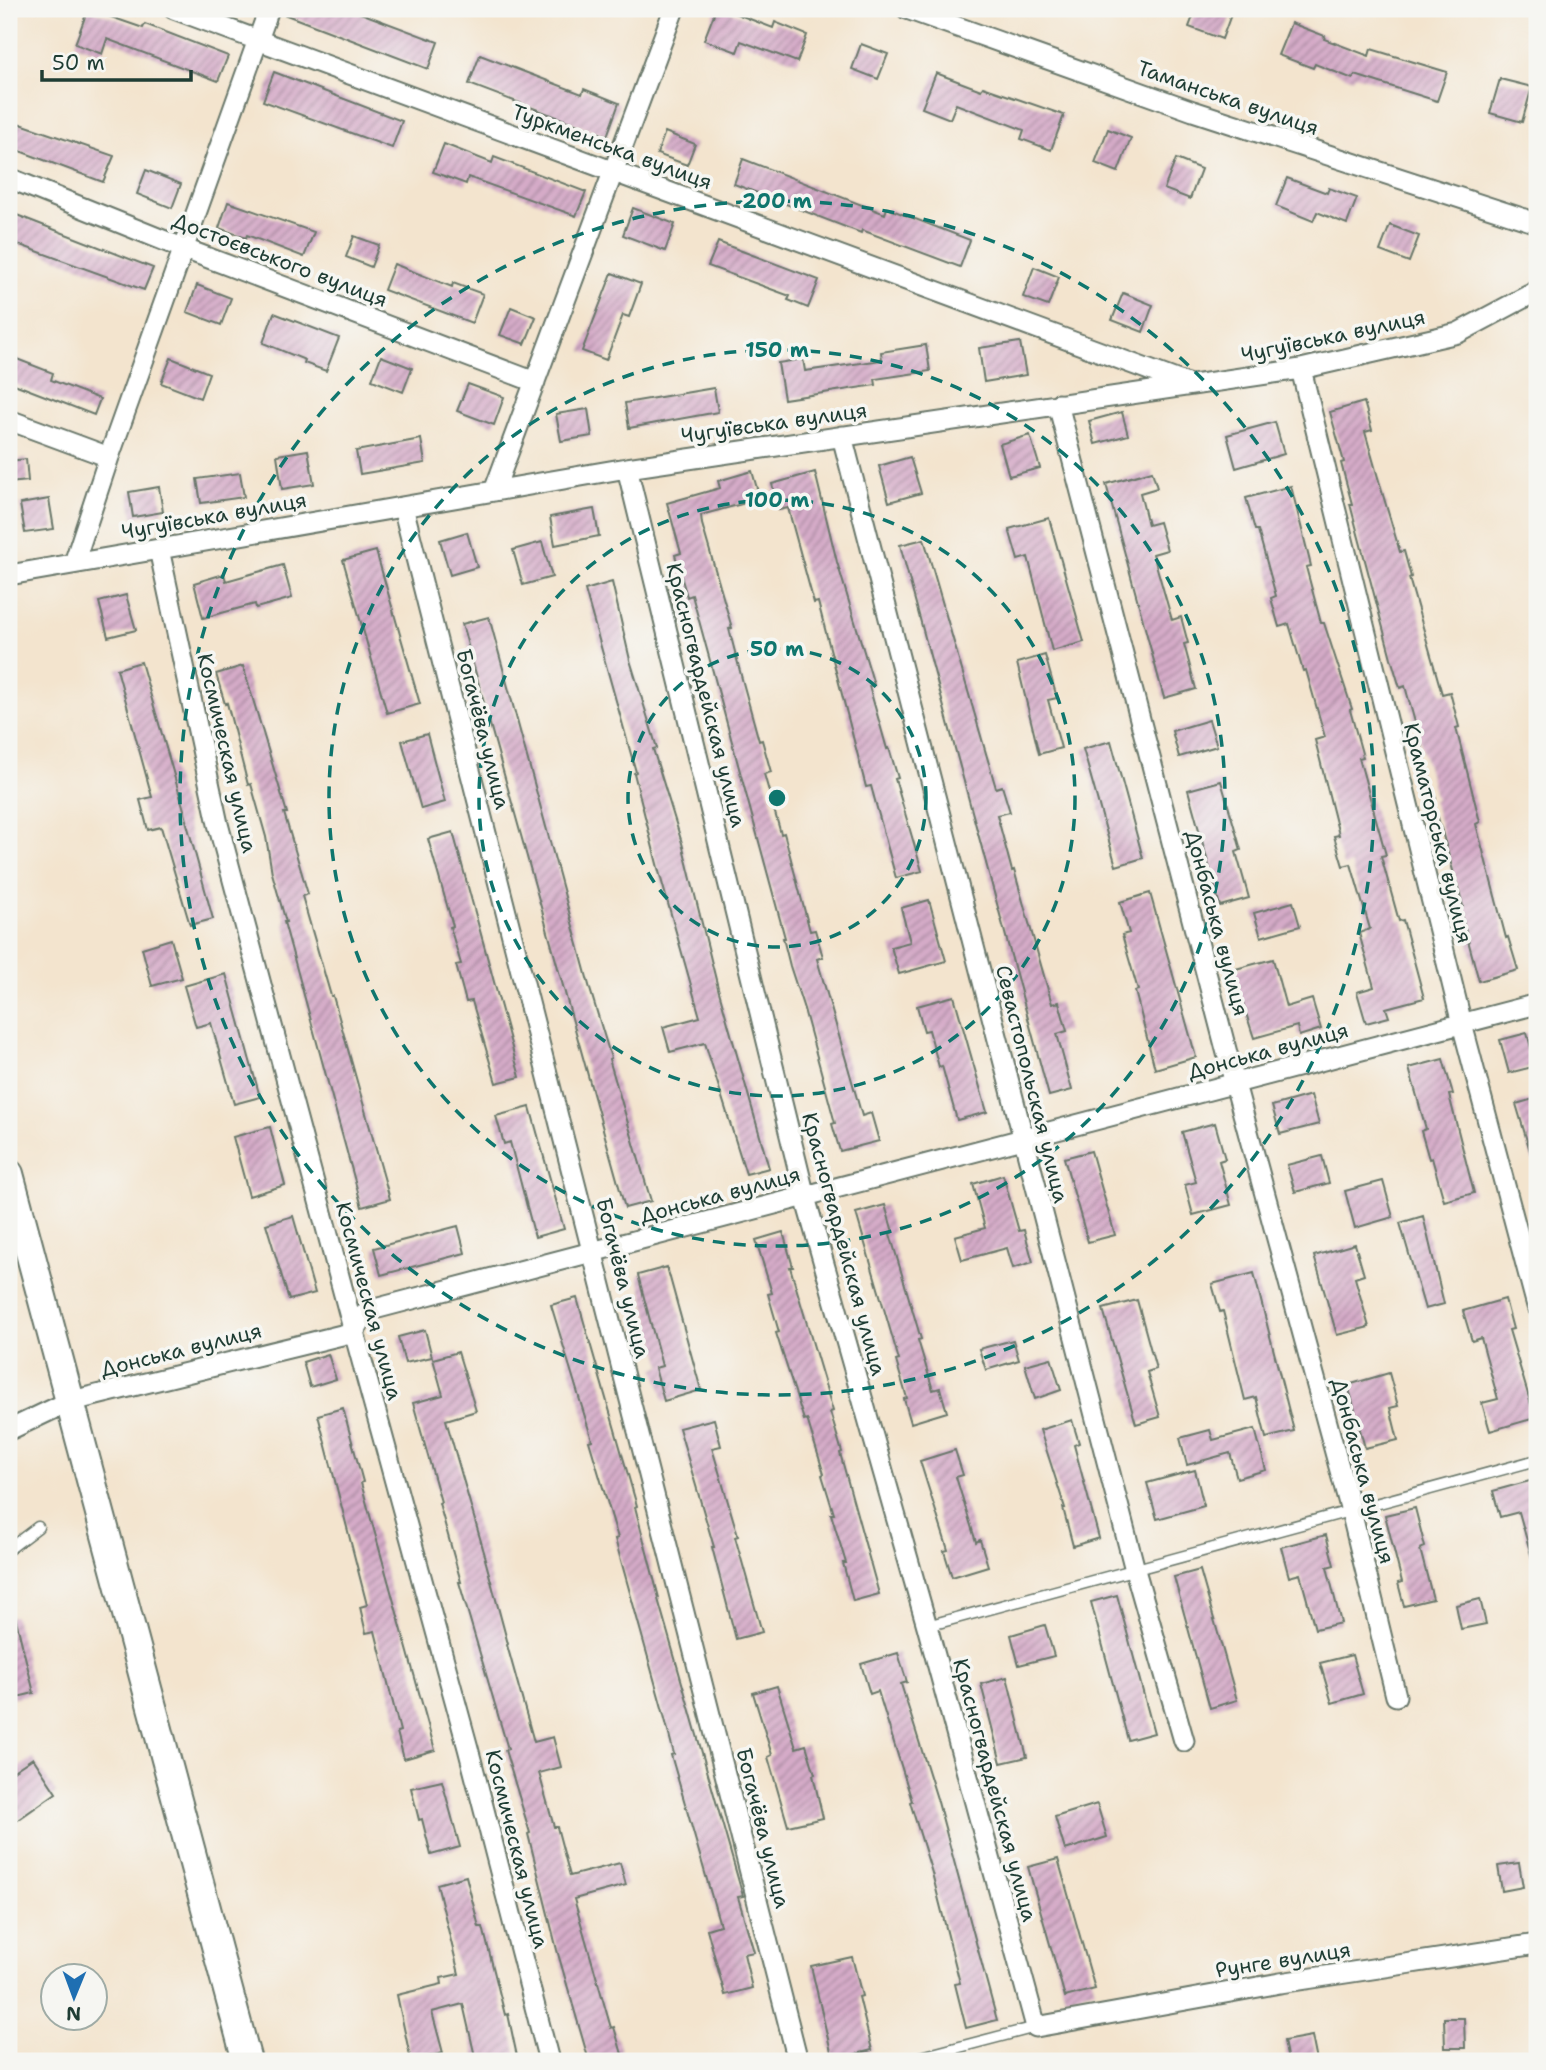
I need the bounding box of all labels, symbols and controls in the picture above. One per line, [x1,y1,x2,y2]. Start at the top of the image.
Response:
scale bar [42,38,191,82]
text: 50 m [52,49,105,77]
street label: Таманська вулиця [1134,54,1322,142]
street label: Туркменська вулиця [508,98,716,196]
text: 200 m [742,187,812,215]
street label: Достоєвського вулиця [168,206,392,314]
street label: Чугуївська вулиця [1238,303,1428,369]
text: 150 m [745,336,809,364]
street label: Чугуївська вулиця [679,396,869,450]
street label: Чугуївська вулиця [119,486,309,546]
text: 100 m [745,486,809,514]
street label: Красногвардейская улица [660,560,752,830]
text: 50 m [750,635,804,663]
street label: Богачёва улица [450,646,516,812]
street label: Космическая улица [190,650,264,856]
street label: Краматорська вулиця [1397,720,1479,946]
centre of rings [765,786,789,810]
street label: Донбаська вулиця [1179,827,1255,1019]
street label: Севастопольская улица [989,962,1075,1206]
street label: Донська вулиця [1185,1016,1351,1086]
street label: Красногвардейская улица [795,1109,893,1379]
street label: Донська вулиця [637,1160,803,1230]
street label: Богачёва улица [590,1195,656,1361]
street label: Космическая улица [329,1199,409,1403]
street label: Донська вулиця [97,1316,265,1384]
street label: Донбаська вулиця [1325,1375,1401,1567]
street label: Красногвардейская улица [946,1655,1044,1925]
street label: Богачёва улица [730,1745,796,1911]
street label: Космическая улица [479,1747,555,1951]
street label: Рунге вулиця [1213,1935,1353,1985]
north arrow [38,1962,108,2032]
text: N [66,2001,81,2026]

